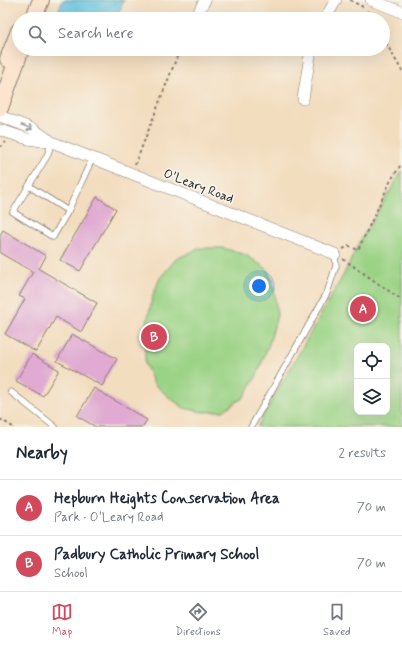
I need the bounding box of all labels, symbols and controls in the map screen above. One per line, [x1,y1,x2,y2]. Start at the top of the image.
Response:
search box [12,12,390,56]
icon: search [26,23,48,45]
text: Search here [58,24,134,44]
one-way arrow [21,124,33,131]
street label: O'Leary Road [161,165,236,208]
your location [249,276,269,296]
pin: A [350,294,376,324]
pin: B [141,322,167,352]
map controls [354,343,390,415]
button: locate [354,343,390,379]
button: layers [354,379,390,415]
text: Nearby [16,442,68,464]
text: 2 results [339,445,386,462]
text: Hepburn Heights Conservation Area [54,489,280,509]
text: A [25,499,33,516]
text: 70 m [357,499,386,516]
text: Park · O'Leary Road [54,509,164,526]
text: Padbury Catholic Primary School [54,545,259,565]
text: B [25,555,33,572]
text: 70 m [357,555,386,572]
text: School [54,565,88,582]
tab: Map [51,601,73,639]
tab: Directions [175,601,221,639]
tab: Saved [323,601,351,639]

